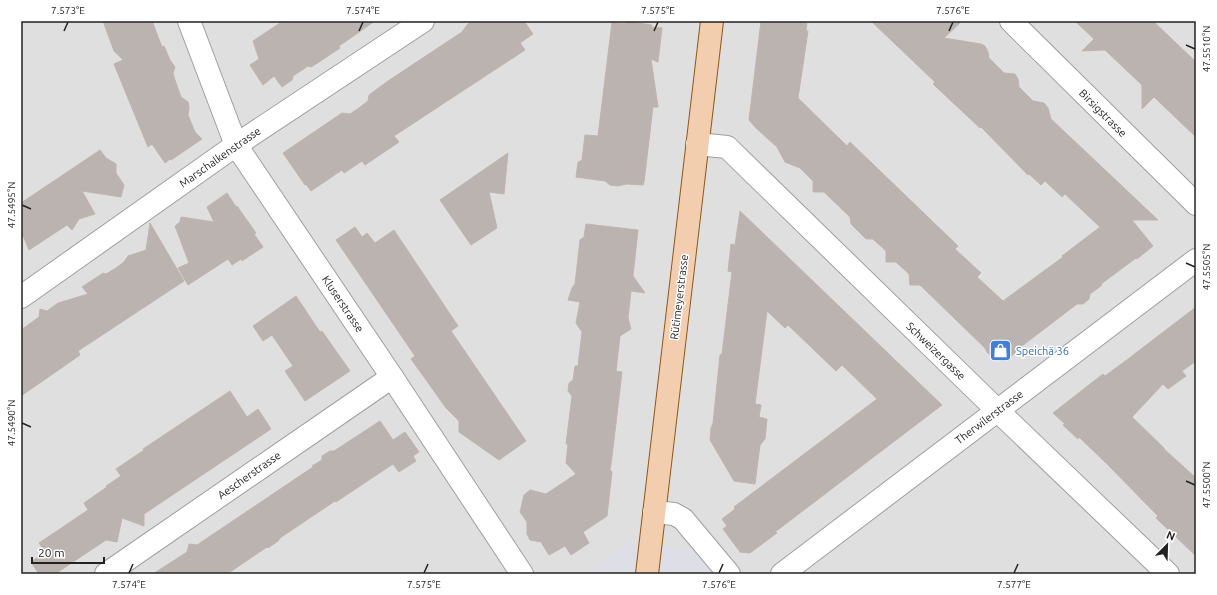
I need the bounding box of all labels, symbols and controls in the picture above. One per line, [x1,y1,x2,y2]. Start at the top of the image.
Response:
text: 7.573°E [51,5,85,16]
text: 7.574°E [346,5,380,16]
text: 7.575°E [641,5,675,16]
text: 7.576°E [936,5,970,16]
text: 47.5510°N [1201,26,1212,72]
street label: Birsigstrasse [1077,87,1129,139]
street label: Marschalkenstrasse [177,124,263,190]
text: 47.5495°N [6,182,17,228]
text: 47.5505°N [1201,244,1212,290]
street label: Rütimeyerstrasse [668,254,690,340]
street label: Kluserstrasse [320,274,366,334]
street label: Schweizergasse [904,320,968,382]
shop icon: Speichä 36 [988,338,1014,364]
place label: Speichä 36 [1016,345,1069,357]
street label: Therwilerstrasse [953,388,1025,446]
text: 47.5490°N [6,400,17,446]
street label: Aescherstrasse [215,449,283,501]
text: 47.5500°N [1201,462,1212,508]
north arrow [1147,525,1187,565]
text: N [1165,529,1177,543]
scale bar [32,539,104,565]
text: 20 m [38,546,65,559]
text: 7.574°E [112,579,146,590]
text: 7.575°E [407,579,441,590]
text: 7.576°E [702,579,736,590]
text: 7.577°E [997,579,1031,590]

